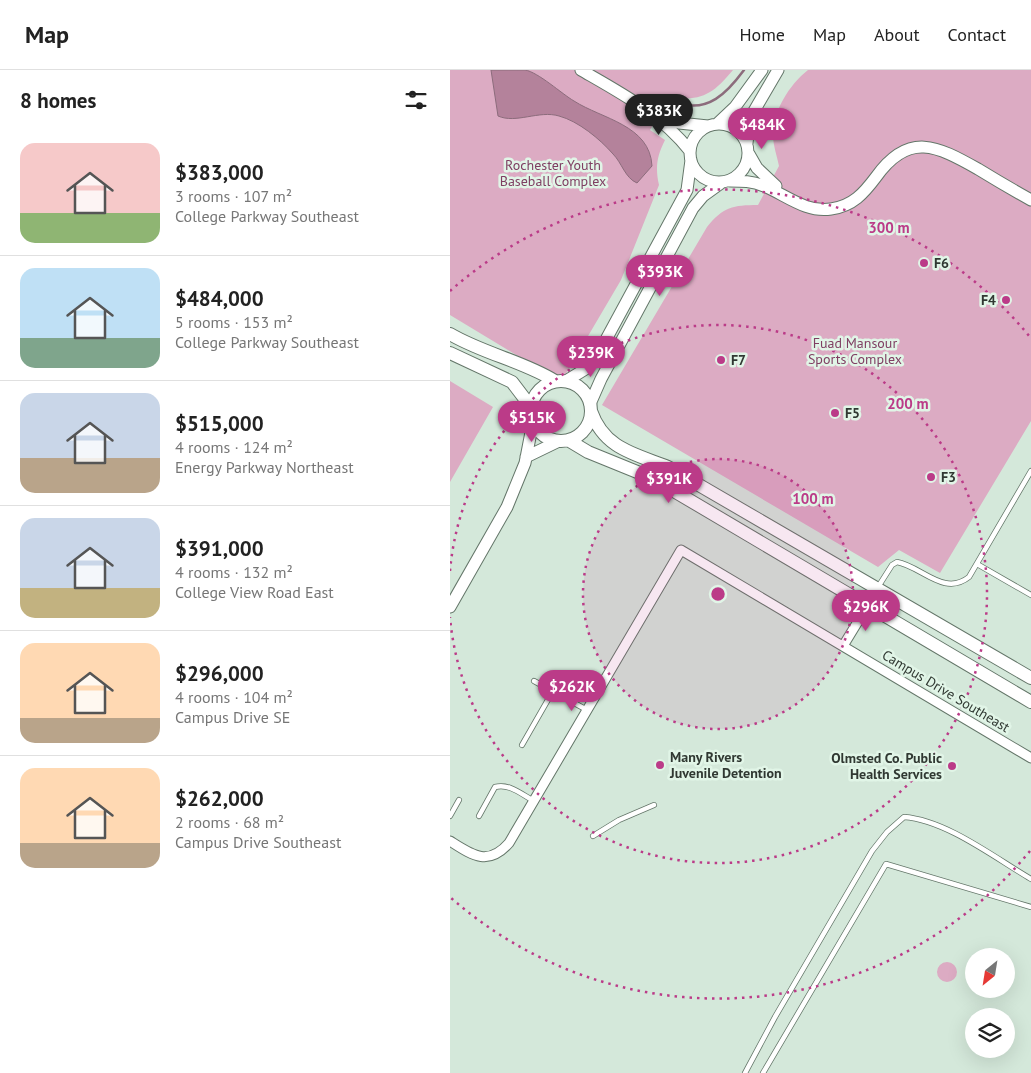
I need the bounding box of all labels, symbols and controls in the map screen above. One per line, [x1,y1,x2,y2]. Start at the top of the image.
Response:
text: Map [25,19,69,50]
text: Home [739,23,785,46]
text: Map [813,23,846,46]
text: About [874,23,920,46]
text: Contact [948,23,1006,46]
icon: filters [402,86,430,114]
text: 8 homes [20,87,96,114]
pin: $383K [624,93,694,136]
text: $383K [636,100,682,120]
pin: $484K [727,108,797,150]
text: $484K [739,114,785,134]
park label: Rochester Youth Baseball Complex [500,156,606,190]
text: $383,000 [175,159,264,186]
icon: home [60,163,120,223]
text: 3 rooms · 107 m² [175,186,292,206]
text: College Parkway Southeast [175,206,359,226]
text: 300 m [868,218,910,237]
pin: $393K [625,254,695,297]
place label: F6 [934,254,949,272]
marker: F6 [918,257,930,269]
text: $393K [637,261,683,281]
text: $484,000 [175,285,264,312]
icon: home [60,288,120,348]
place label: F4 [981,291,996,309]
marker: F4 [1000,294,1012,306]
text: 5 rooms · 153 m² [175,312,293,332]
text: College Parkway Southeast [175,332,359,352]
park label: Fuad Mansour Sports Complex [808,334,902,368]
pin: $239K [556,336,626,378]
text: $239K [568,342,614,362]
place label: F7 [731,351,746,369]
marker: F7 [715,354,727,366]
text: 200 m [887,394,929,413]
pin: $515K [497,400,567,443]
place label: F5 [845,404,860,422]
text: $515K [509,407,555,427]
marker: F5 [829,407,841,419]
text: $515,000 [175,410,264,437]
icon: home [60,413,120,473]
text: 4 rooms · 124 m² [175,437,293,457]
text: Energy Parkway Northeast [175,457,354,477]
pin: $391K [634,462,704,504]
text: $391K [646,468,692,488]
place label: F3 [941,468,956,486]
marker: F3 [925,471,937,483]
text: 100 m [792,489,834,508]
text: $391,000 [175,535,264,562]
icon: home [60,538,120,598]
text: 4 rooms · 132 m² [175,562,293,582]
text: College View Road East [175,582,334,602]
centre of rings [709,585,727,603]
pin: $296K [831,590,901,632]
text: $296K [843,596,889,616]
street label: Campus Drive Southeast [879,646,1013,736]
text: $296,000 [175,660,264,687]
icon: home [60,663,120,723]
pin: $262K [537,670,607,712]
text: $262K [549,676,595,696]
text: 4 rooms · 104 m² [175,687,293,707]
text: Campus Drive SE [175,707,290,727]
place label: Many Rivers Juvenile Detention [669,748,782,782]
place label: Olmsted Co. Public Health Services [831,749,942,783]
marker: Many Rivers Juvenile Detention [654,759,666,771]
marker: Olmsted Co. Public Health Services [946,760,958,772]
text: $262,000 [175,785,264,812]
icon: home [60,788,120,848]
text: 2 rooms · 68 m² [175,812,284,832]
text: Campus Drive Southeast [175,832,341,852]
north arrow [965,948,1015,998]
map controls [965,948,1015,1058]
button: layers [965,1008,1015,1058]

